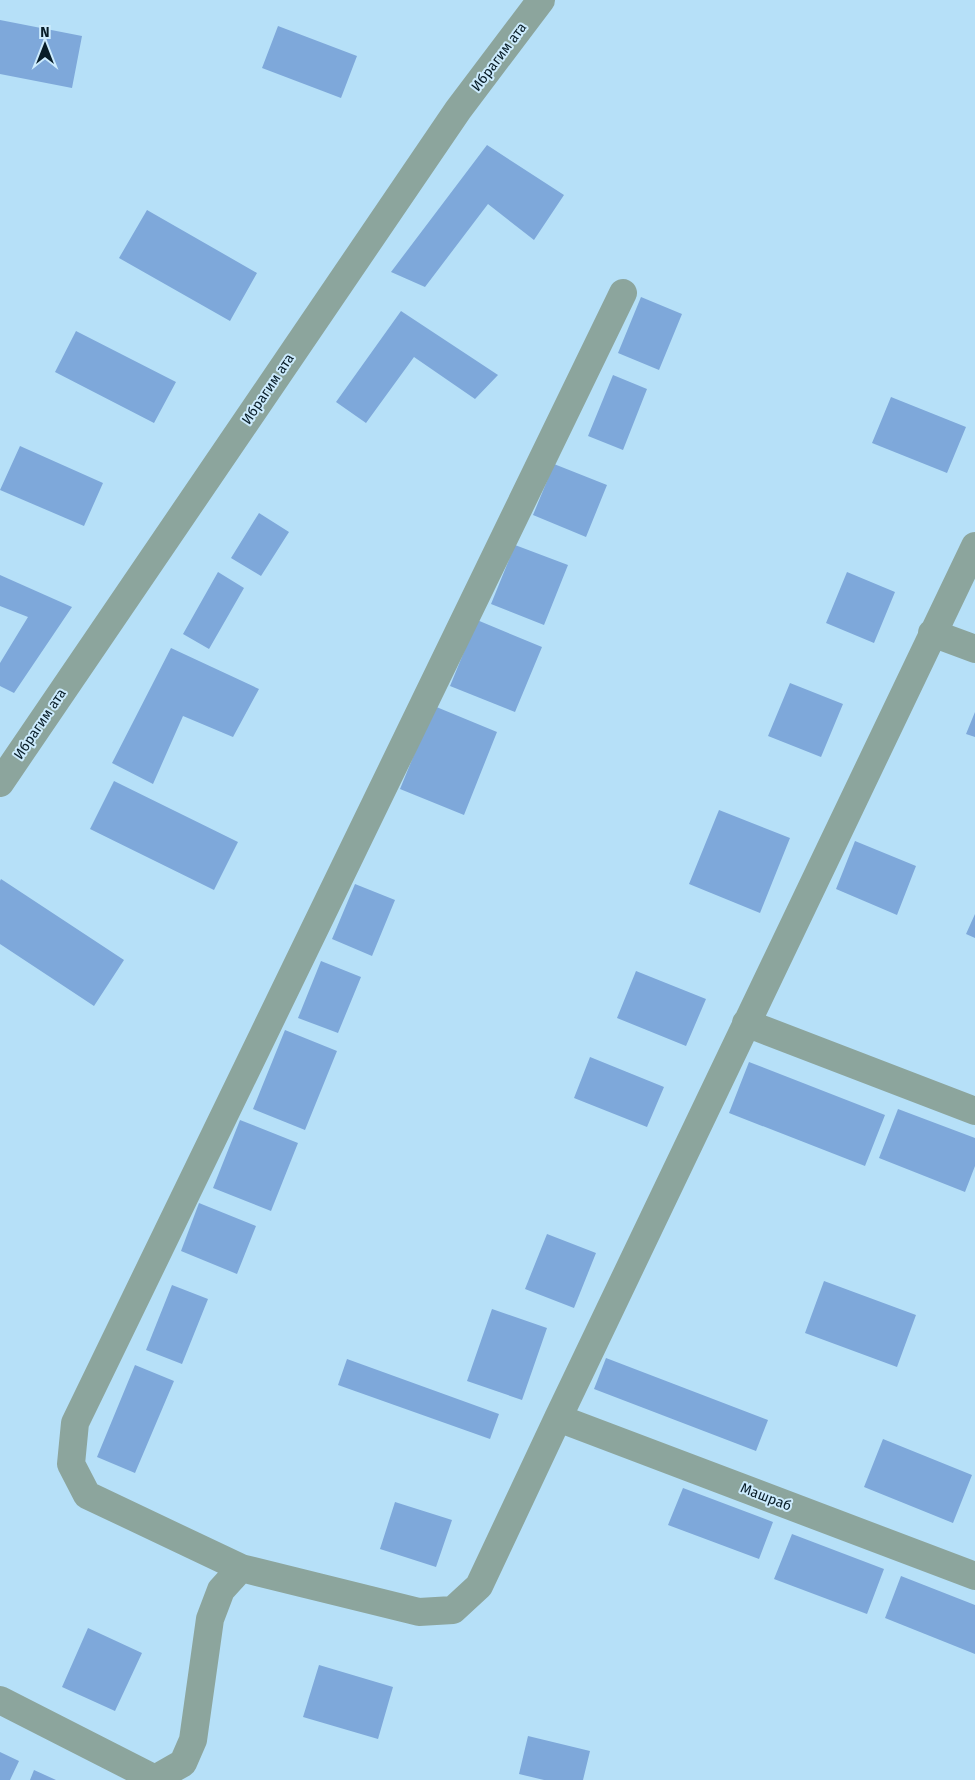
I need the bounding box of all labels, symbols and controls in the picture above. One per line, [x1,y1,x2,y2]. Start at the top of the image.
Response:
street label: Ибрагим ата [468,19,530,95]
north arrow [20,20,70,70]
text: N [40,24,50,41]
street label: Ибрагим ата [238,350,298,428]
street label: Ибрагим ата [10,685,70,763]
street label: Машраб [738,1479,794,1515]

